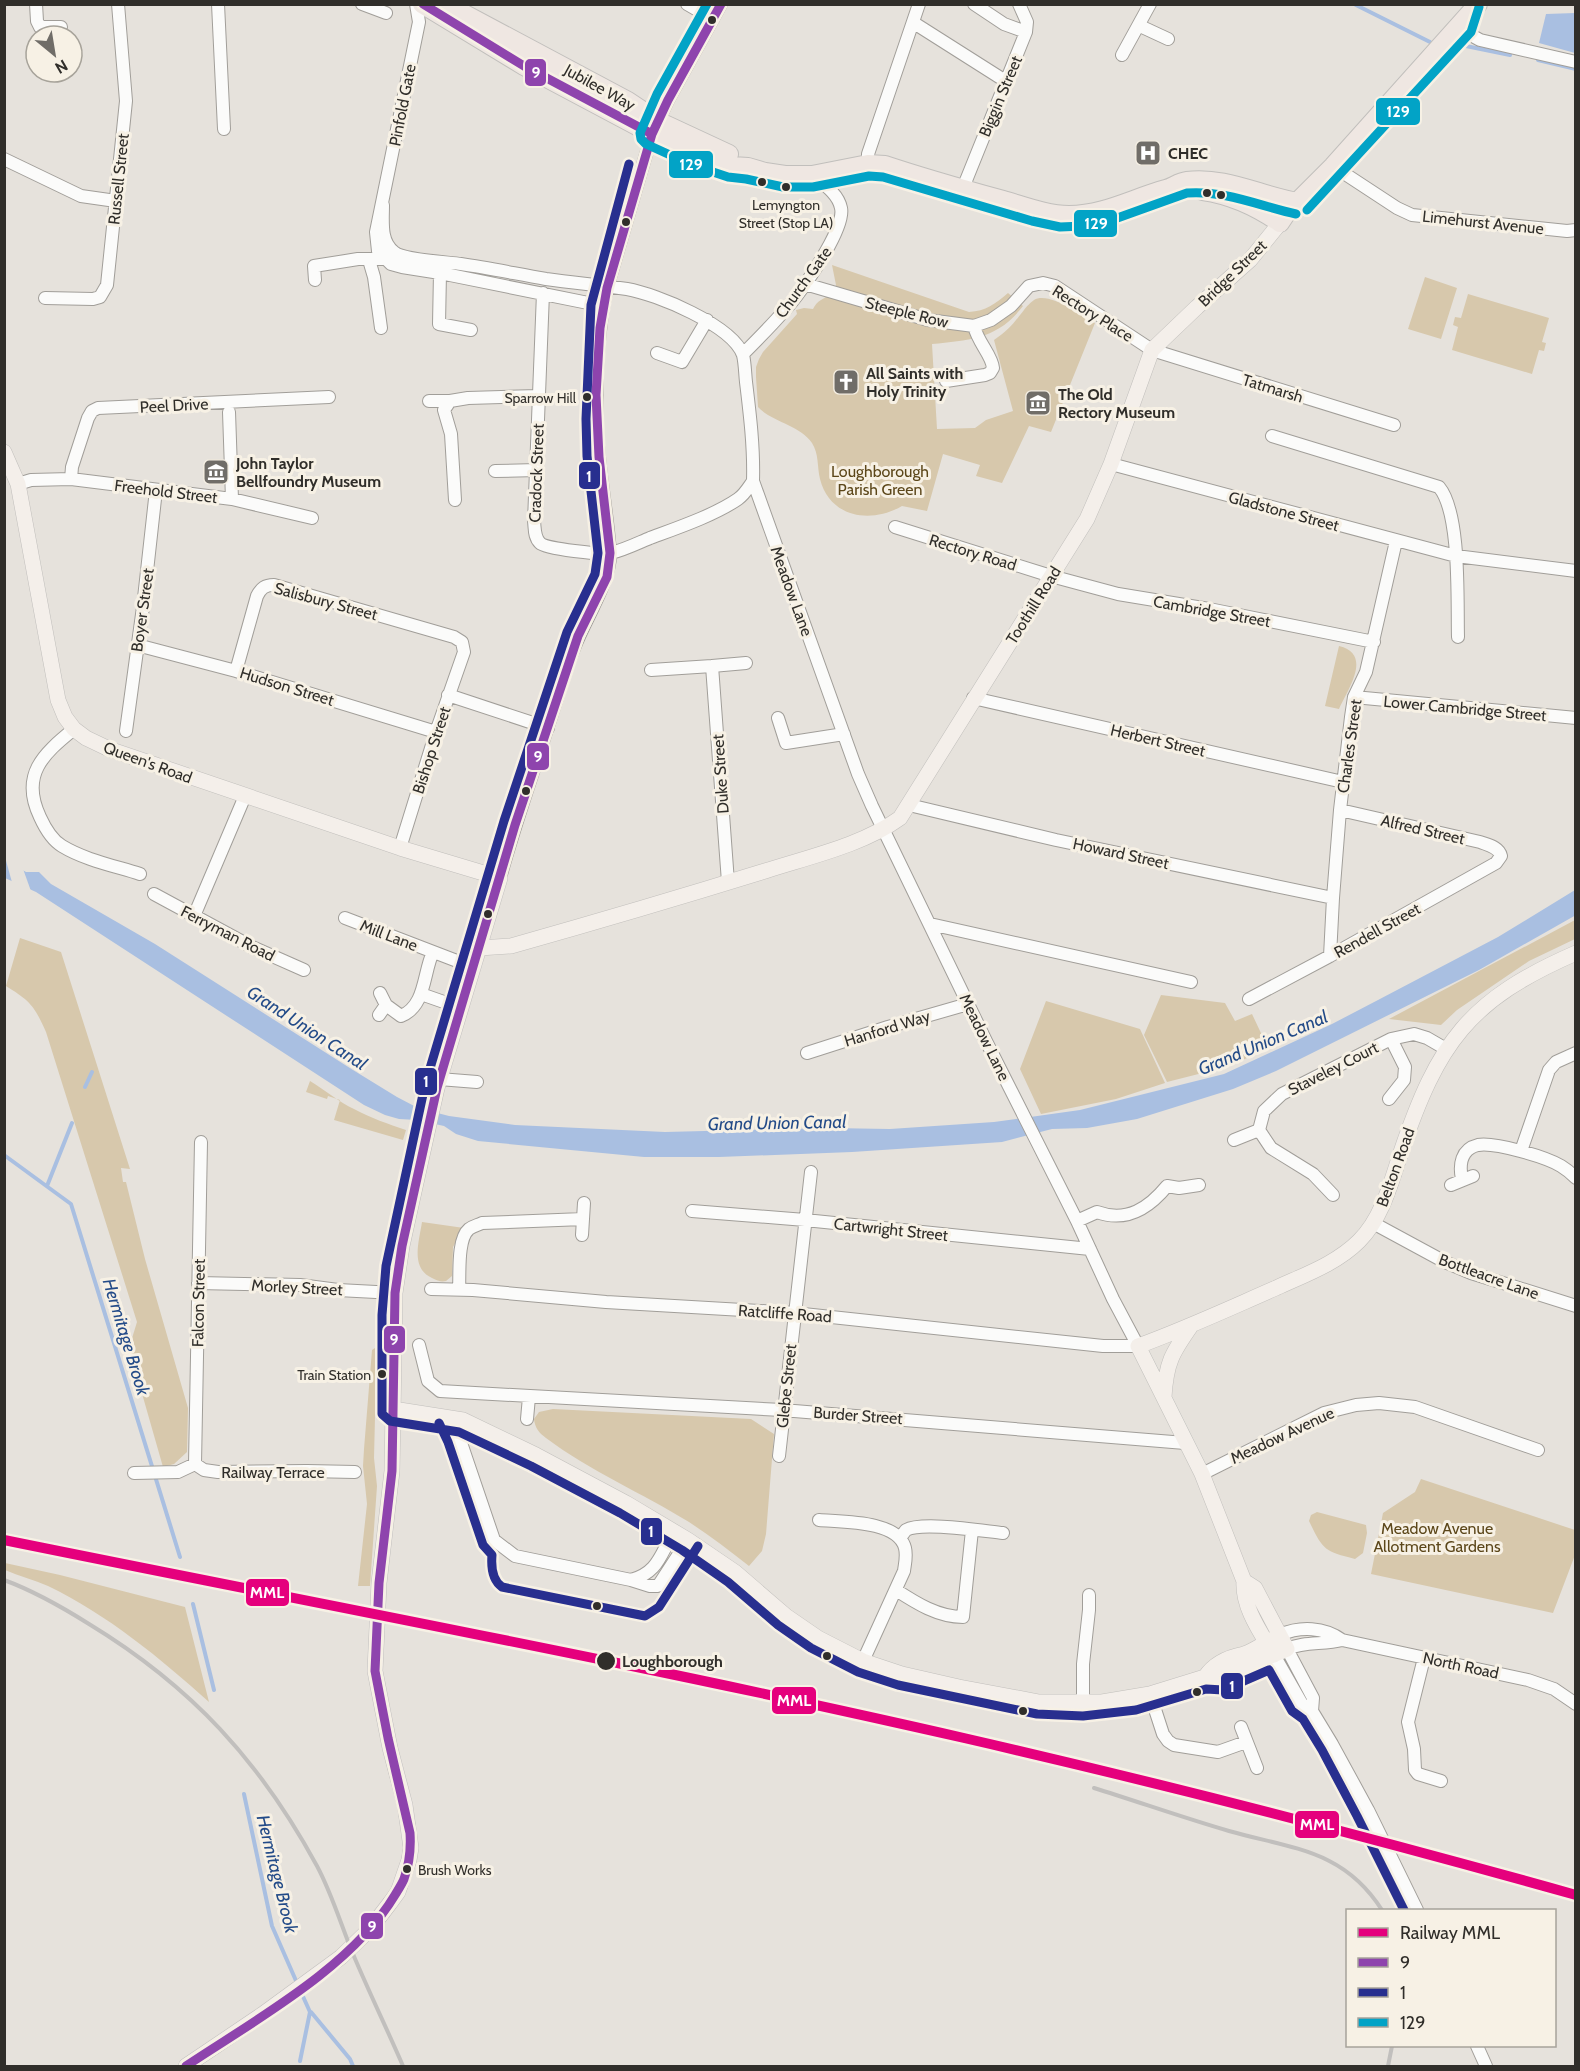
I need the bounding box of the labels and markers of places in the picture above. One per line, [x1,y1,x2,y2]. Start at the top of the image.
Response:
unlabelled marker [706,14,718,26]
hospital icon: CHEC [1133,138,1163,168]
place label: CHEC [1168,144,1208,163]
unlabelled marker [756,176,768,188]
marker: Lemyngton Street (Stop LA) [780,181,792,193]
unlabelled marker [1201,187,1213,199]
unlabelled marker [1215,189,1227,201]
place label: Lemyngton Street (Stop LA) [739,196,833,232]
unlabelled marker [620,216,632,228]
place label: All Saints with Holy Trinity [866,364,963,401]
church icon: All Saints with Holy Trinity [831,367,861,397]
place label: The Old Rectory Museum [1058,385,1175,422]
museum icon: The Old Rectory Museum [1023,388,1053,418]
place label: Sparrow Hill [504,389,577,407]
marker: Sparrow Hill [581,391,593,403]
place label: John Taylor Bellfoundry Museum [235,454,381,491]
museum icon: John Taylor Bellfoundry Museum [201,457,231,487]
unlabelled marker [520,785,532,797]
unlabelled marker [482,908,494,920]
place label: Train Station [297,1366,371,1384]
marker: Train Station [376,1368,388,1380]
unlabelled marker [591,1600,603,1612]
marker: Loughborough [595,1650,617,1672]
unlabelled marker [821,1650,833,1662]
place label: Loughborough [622,1652,723,1671]
unlabelled marker [1191,1686,1203,1698]
unlabelled marker [1017,1705,1029,1717]
place label: Brush Works [418,1861,492,1879]
marker: Brush Works [401,1863,413,1875]

